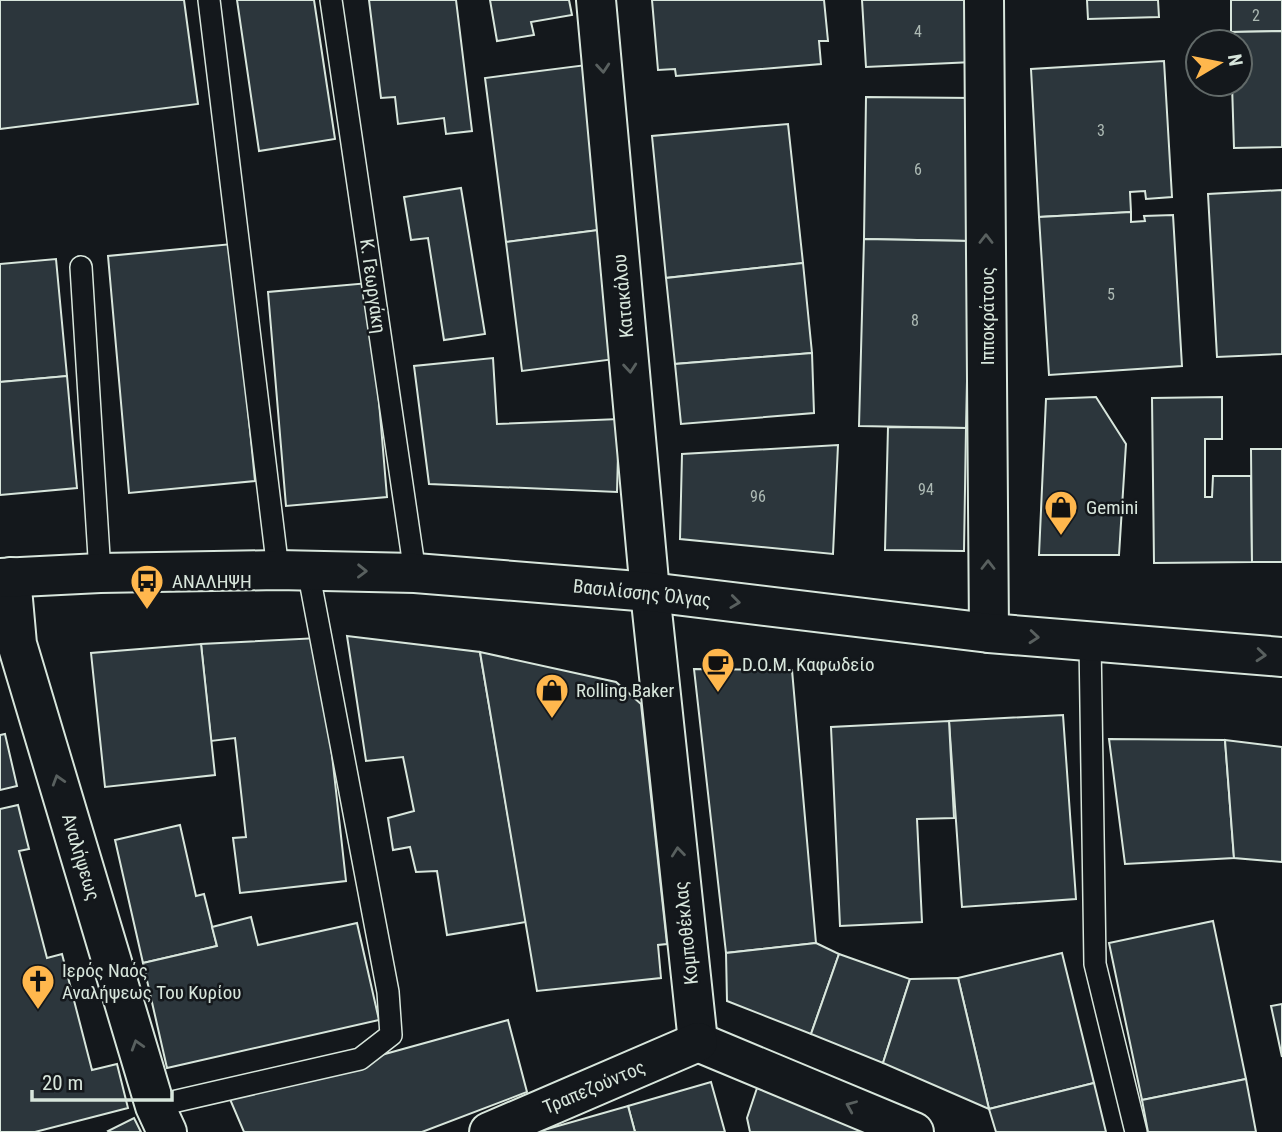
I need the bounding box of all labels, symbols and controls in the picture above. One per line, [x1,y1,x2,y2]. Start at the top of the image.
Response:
house number: 2 [1252,6,1260,25]
house number: 4 [914,22,922,41]
north arrow [1184,28,1254,98]
text: N [1223,52,1248,68]
one-way arrow [595,62,610,74]
house number: 3 [1097,121,1105,140]
house number: 6 [914,160,922,179]
one-way arrow [978,233,994,244]
street label: Κ. Γεωργάκη [355,237,391,335]
street label: Κατακάλου [608,253,638,339]
street label: Ιπποκράτους [976,267,999,365]
house number: 5 [1107,285,1115,304]
house number: 8 [911,311,919,330]
one-way arrow [622,363,637,374]
house number: 94 [918,480,934,499]
house number: 96 [750,487,766,506]
shop icon: Gemini [1042,488,1080,537]
place label: Gemini [1086,496,1138,519]
one-way arrow [981,559,996,570]
bus stop icon: ΑΝΑΛΗΨΗ [128,562,166,611]
one-way arrow [357,564,368,579]
place label: ΑΝΑΛΗΨΗ [172,570,252,593]
street label: Βασιλίσσης Όλγας [572,574,712,612]
one-way arrow [729,595,741,610]
one-way arrow [1029,629,1040,644]
cafe icon: D.O.M. Καφωδείο [699,645,737,694]
one-way arrow [1256,647,1267,662]
place label: D.O.M. Καφωδείο [742,653,875,676]
shop icon: Rolling Baker [533,671,571,720]
place label: Rolling Baker [576,679,674,702]
one-way arrow [51,774,66,786]
street label: Αναλήψεως [57,811,105,903]
one-way arrow [670,846,685,858]
street label: Κομποθέκλας [669,880,703,986]
place label: Ιερός Ναός Αναλήψεως Του Κυρίου [62,959,241,1004]
church icon: Ιερός Ναός Αναλήψεως Του Κυρίου [19,962,57,1011]
one-way arrow [130,1039,145,1051]
street label: Τραπεζούντος [540,1055,648,1119]
scale bar [32,1058,172,1102]
text: 20 m [42,1071,83,1095]
one-way arrow [846,1100,858,1114]

